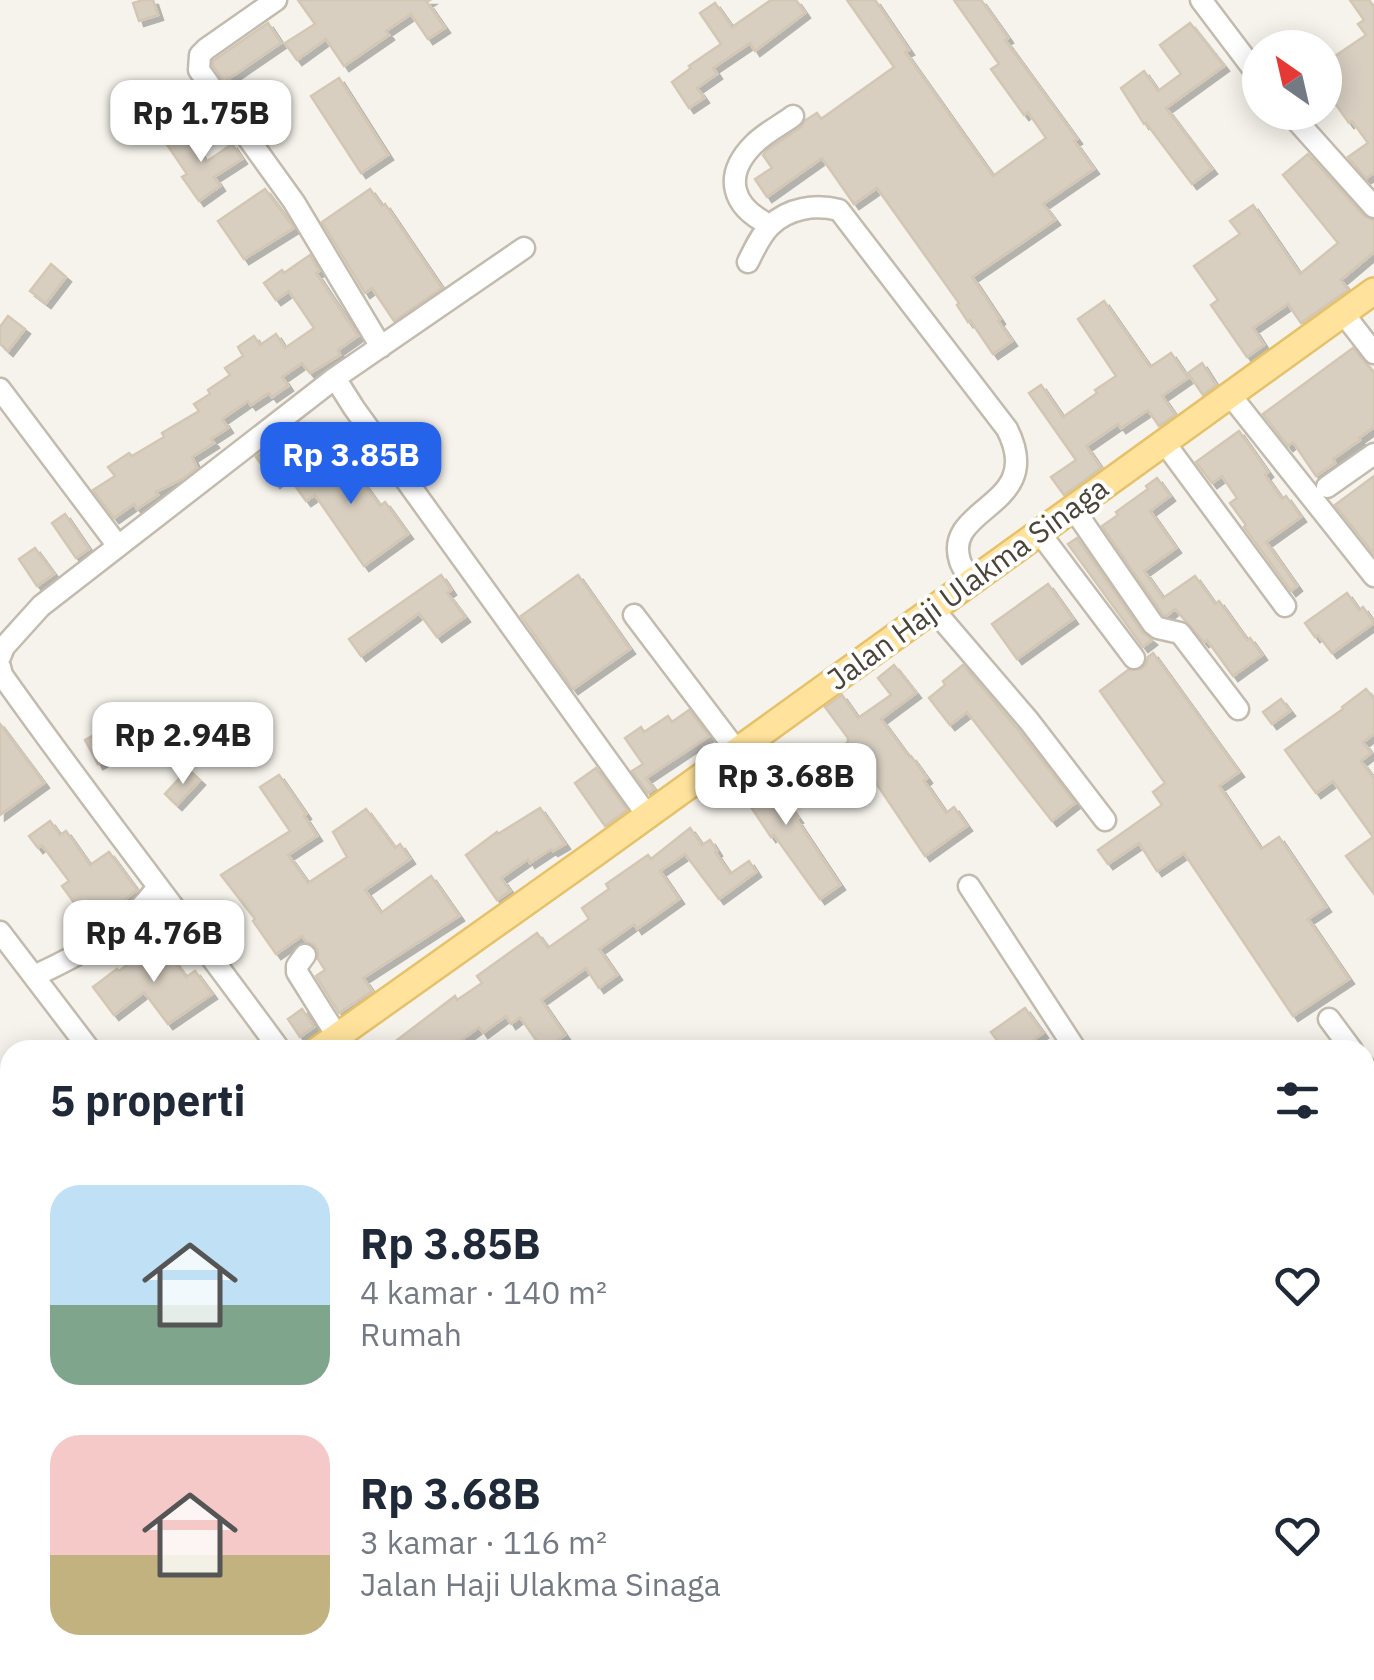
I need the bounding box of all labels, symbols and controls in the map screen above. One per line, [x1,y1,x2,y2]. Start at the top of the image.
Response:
north arrow [1242,30,1342,130]
map controls [1242,30,1342,130]
pin: Rp 1.75B [98,80,304,165]
text: Rp 1.75B [132,91,270,133]
pin: Rp 3.85B [248,422,454,507]
text: Rp 3.85B [282,433,420,475]
street label: Jalan Haji Ulakma Sinaga [819,468,1115,698]
pin: Rp 2.94B [80,702,286,787]
text: Rp 2.94B [114,713,252,755]
pin: Rp 3.68B [683,743,889,828]
text: Rp 3.68B [717,754,855,796]
pin: Rp 4.76B [51,900,257,985]
text: Rp 4.76B [85,911,223,953]
text: 5 properti [50,1073,245,1128]
icon: filters [1270,1073,1325,1128]
text: Rp 3.85B [360,1216,540,1271]
icon: home [130,1225,250,1345]
icon: heart [1270,1258,1325,1313]
text: 4 kamar · 140 m² [360,1271,607,1313]
text: Rumah [360,1313,462,1355]
text: Rp 3.68B [360,1466,540,1521]
icon: home [130,1475,250,1595]
icon: heart [1270,1508,1325,1563]
text: 3 kamar · 116 m² [360,1521,607,1563]
text: Jalan Haji Ulakma Sinaga [360,1563,721,1605]

